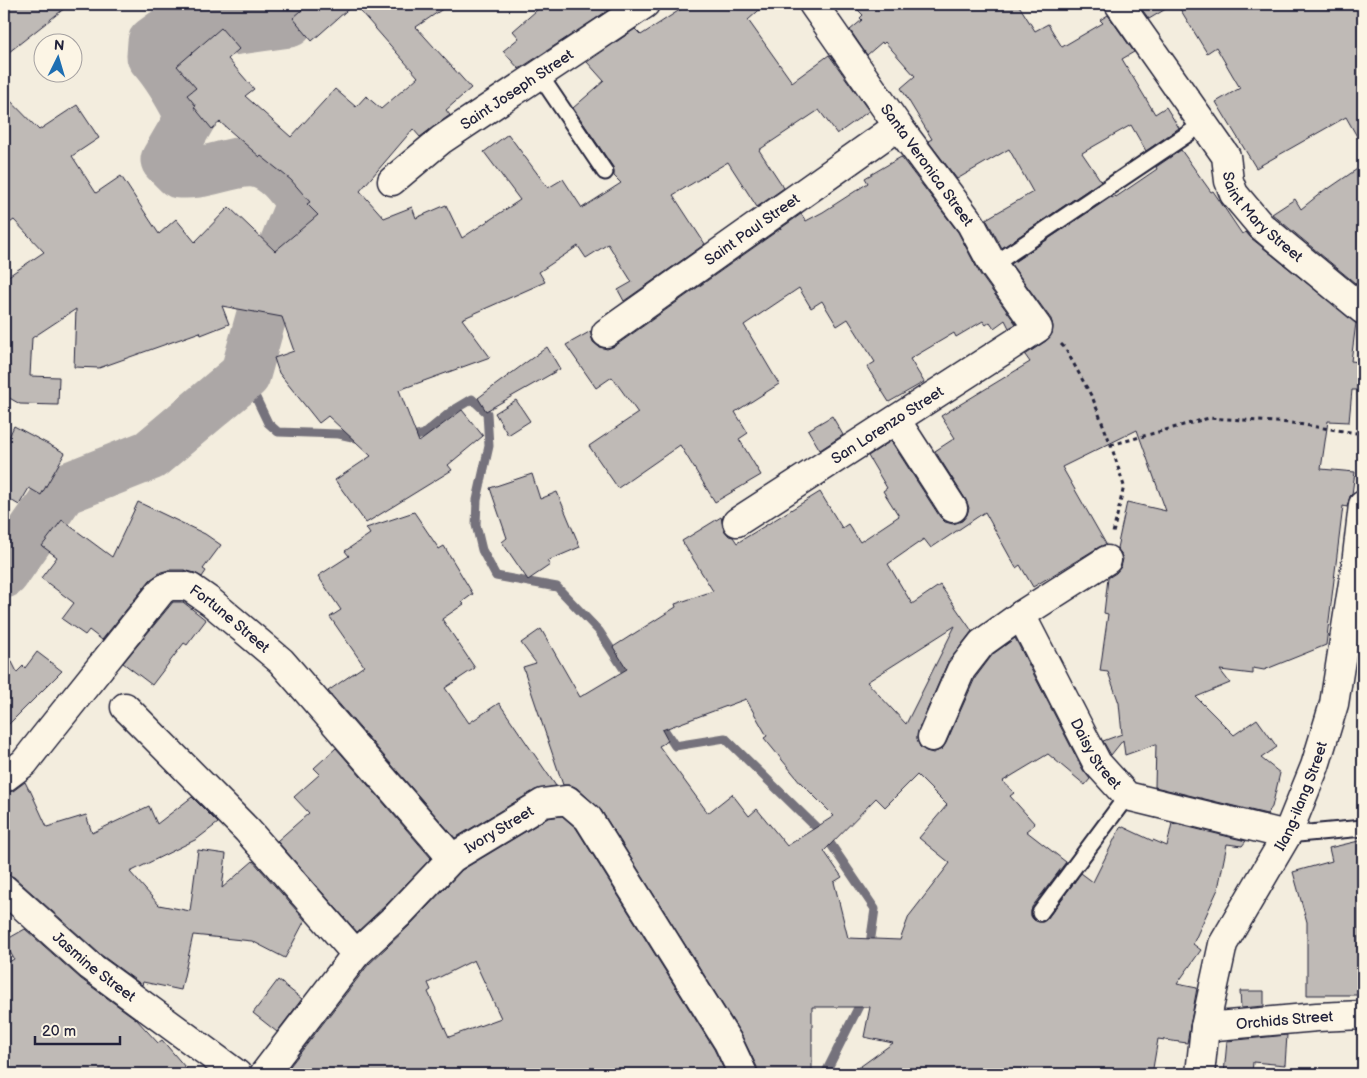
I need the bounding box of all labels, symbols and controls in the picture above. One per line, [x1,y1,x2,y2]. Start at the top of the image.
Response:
north arrow [32,32,82,82]
text: N [53,37,65,54]
street label: Saint Joseph Street [457,45,578,134]
street label: Santa Veronica Street [876,101,978,230]
street label: Saint Mary Street [1218,171,1307,267]
street label: Saint Paul Street [701,189,804,270]
street label: San Lorenzo Street [828,382,948,469]
street label: Fortune Street [186,581,274,658]
street label: Daisy Street [1066,715,1126,794]
street label: Ilang-ilang Street [1271,739,1332,855]
street label: Ivory Street [461,802,538,858]
street label: Jasmine Street [48,928,140,1007]
street label: Orchids Street [1235,1007,1334,1034]
scale bar [35,1013,120,1045]
text: 20 m [42,1022,76,1041]

